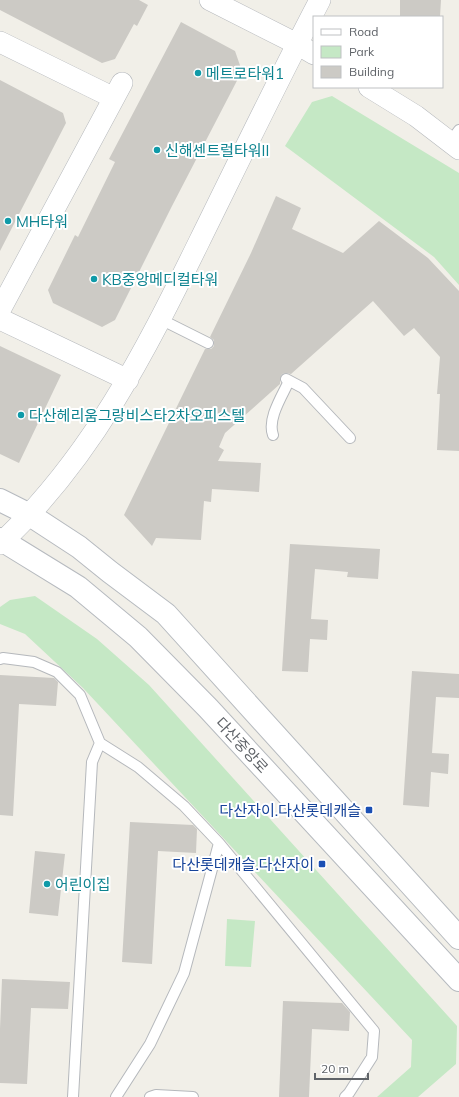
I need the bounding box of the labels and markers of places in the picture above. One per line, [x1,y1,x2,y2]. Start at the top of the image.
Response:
place label: 메트로타워1 [206,64,284,83]
marker: 메트로타워1 [193,68,203,78]
place label: 신해센트럴타워II [165,141,269,160]
marker: 신해센트럴타워II [152,145,162,155]
place label: MH타워 [16,212,68,231]
marker: MH타워 [3,216,13,226]
place label: KB중앙메디컬타워 [102,270,218,289]
marker: KB중앙메디컬타워 [89,274,99,284]
place label: 다산헤리움그랑비스타2차오피스텔 [29,406,245,425]
marker: 다산헤리움그랑비스타2차오피스텔 [16,410,26,420]
place label: 다산자이.다산롯데캐슬 [220,801,361,820]
marker: 다산자이.다산롯데캐슬 [364,805,374,815]
place label: 다산롯데캐슬.다산자이 [173,855,314,874]
marker: 다산롯데캐슬.다산자이 [317,859,327,869]
place label: 어린이집 [55,875,110,894]
marker: 어린이집 [42,879,52,889]

